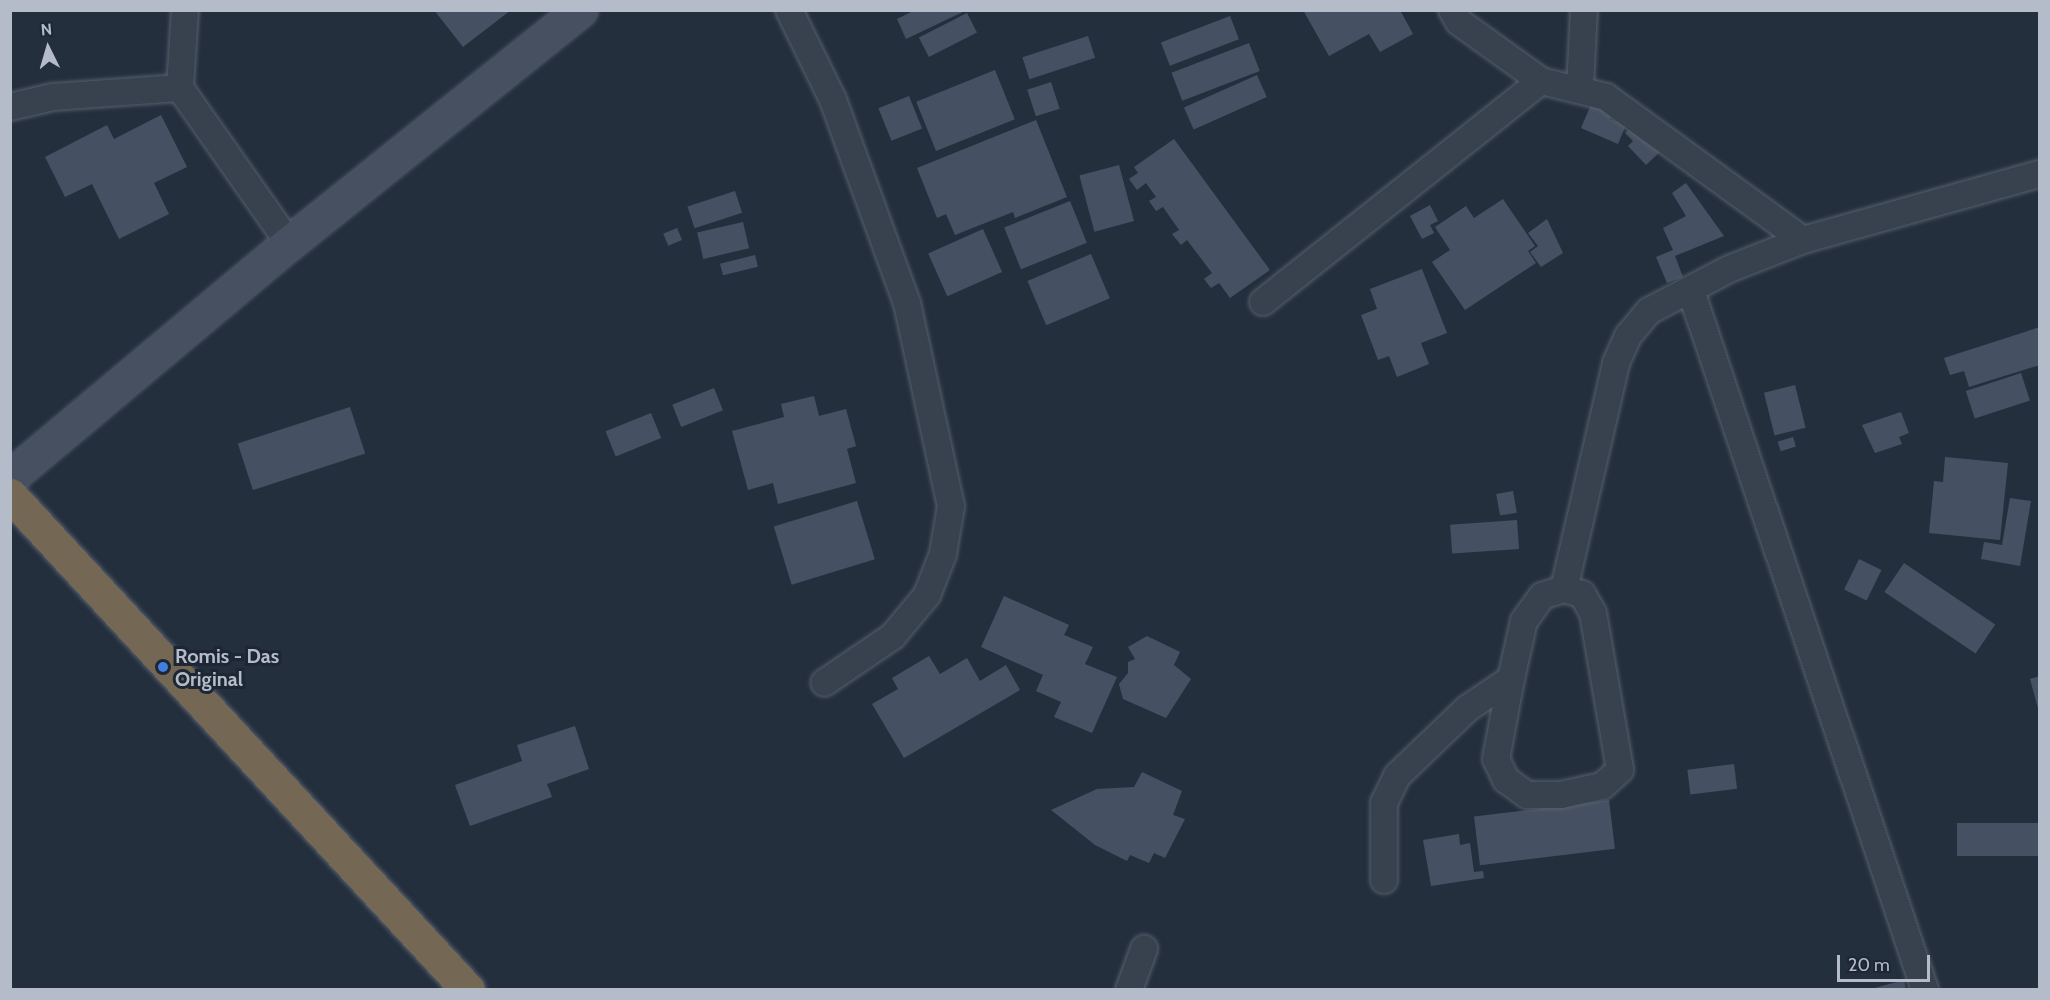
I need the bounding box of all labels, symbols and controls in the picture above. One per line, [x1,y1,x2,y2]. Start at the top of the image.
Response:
north arrow [18,18,78,78]
text: N [40,20,53,40]
place label: Romis - Das Original [175,644,279,691]
marker: Romis - Das Original [156,660,170,674]
scale bar [1840,943,1933,981]
text: 20 m [1848,954,1890,976]

